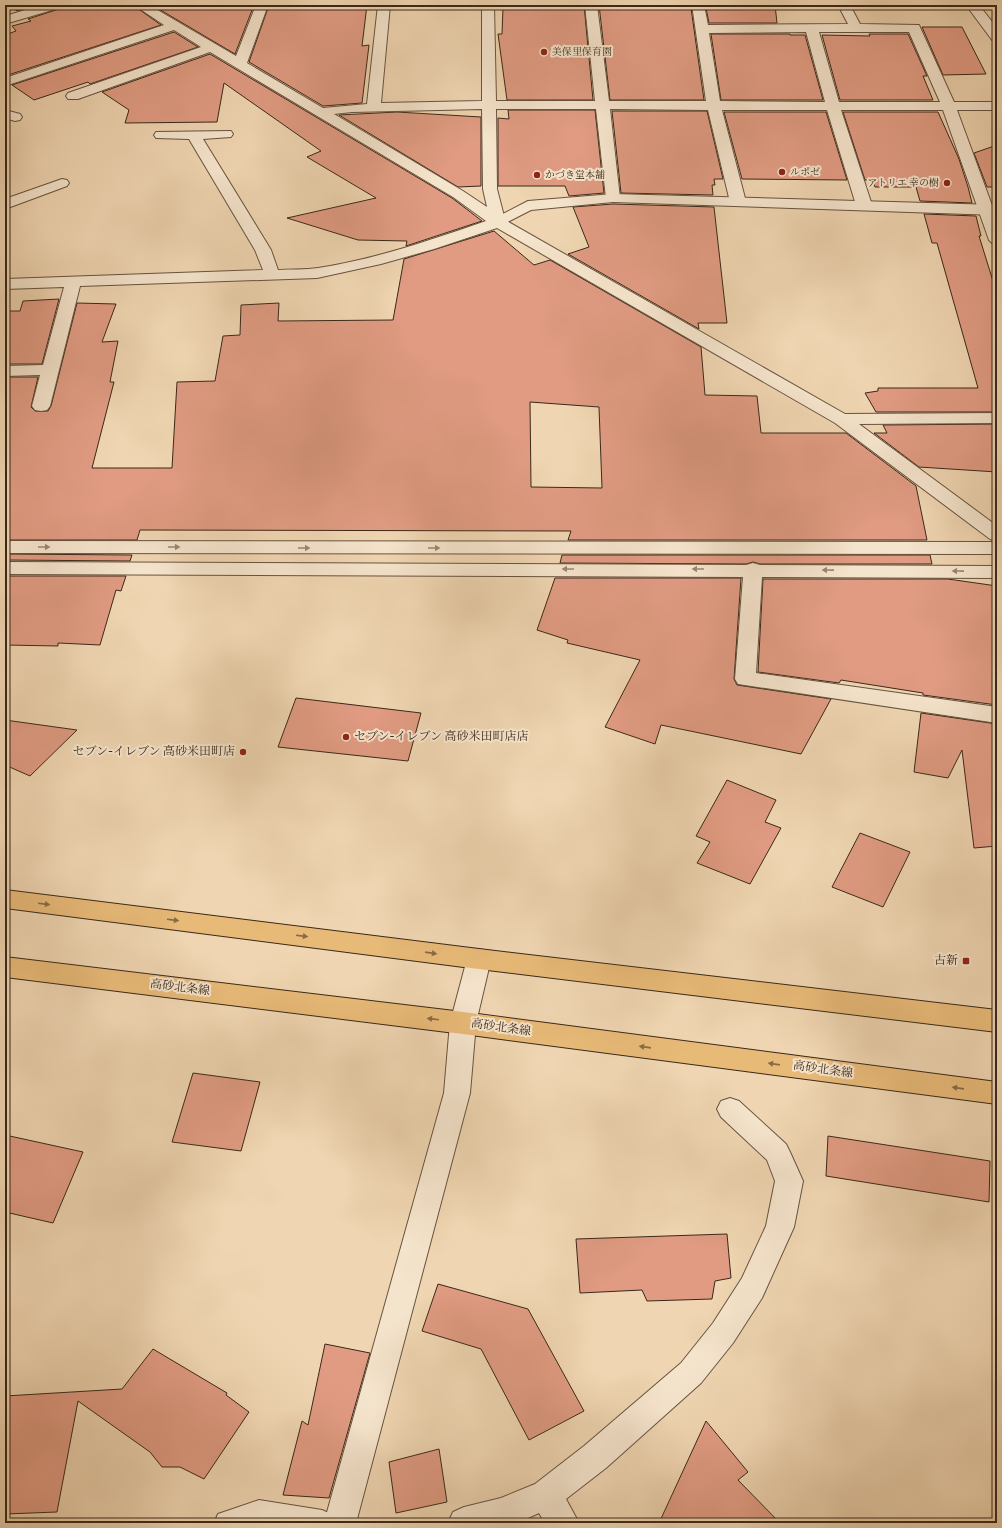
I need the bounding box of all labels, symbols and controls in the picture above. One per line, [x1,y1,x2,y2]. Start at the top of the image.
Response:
place label: 美保里保育園 [552,45,612,59]
marker: 美保里保育園 [539,47,549,57]
place label: ルポゼ [790,165,820,179]
marker: ルポゼ [777,167,787,177]
place label: かづき堂本舗 [545,168,605,182]
marker: かづき堂本舗 [532,170,542,180]
place label: アトリエ 幸の樹 [867,176,939,190]
marker: アトリエ 幸の樹 [942,178,952,188]
one-way arrow [38,544,51,550]
one-way arrow [168,544,181,550]
one-way arrow [298,545,311,551]
one-way arrow [428,545,441,551]
one-way arrow [561,566,574,572]
one-way arrow [691,566,704,572]
one-way arrow [821,567,834,573]
one-way arrow [951,568,964,574]
place label: セブン-イレブン 高砂米田町店店 [354,729,528,745]
marker: セブン-イレブン 高砂米田町店店 [341,732,351,742]
place label: セブン-イレブン 高砂米田町店 [73,744,235,760]
marker: セブン-イレブン 高砂米田町店 [238,747,248,757]
one-way arrow [38,901,50,907]
one-way arrow [167,917,179,923]
one-way arrow [296,933,308,939]
one-way arrow [425,950,437,956]
place label: 古新 [934,953,958,969]
marker: 古新 [961,956,971,966]
street label: 高砂北条線 [149,976,211,1000]
one-way arrow [427,1016,439,1022]
street label: 高砂北条線 [470,1016,532,1040]
one-way arrow [639,1044,651,1050]
street label: 高砂北条線 [792,1058,854,1082]
one-way arrow [768,1061,780,1067]
one-way arrow [952,1085,964,1091]

